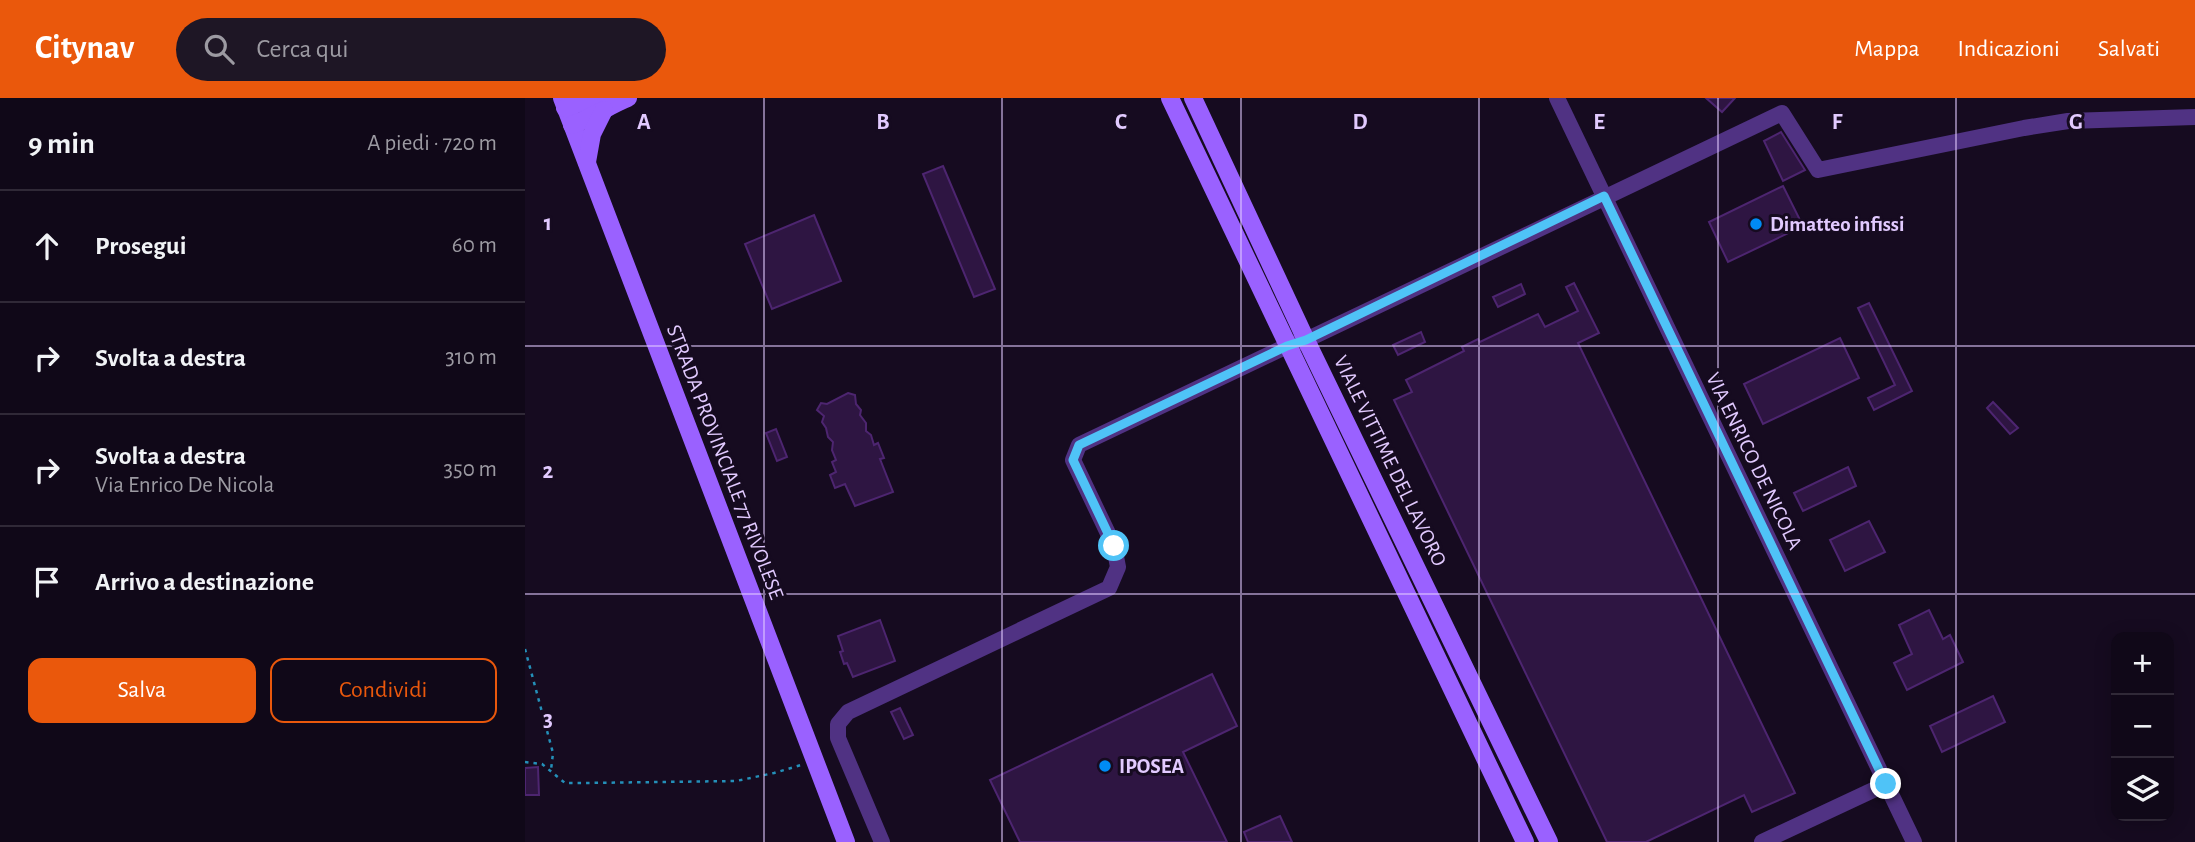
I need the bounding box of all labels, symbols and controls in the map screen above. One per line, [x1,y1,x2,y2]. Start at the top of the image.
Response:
search box [176,18,666,81]
icon: search [200,30,238,68]
text: Citynav [35,32,134,65]
text: Cerca qui [256,36,349,62]
text: Mappa [1854,37,1919,61]
text: Indicazioni [1957,37,2060,61]
text: Salvati [2098,37,2160,61]
text: A [637,111,651,134]
text: B [876,111,890,134]
text: C [1115,111,1127,134]
text: D [1352,111,1368,134]
text: E [1593,111,1605,134]
text: F [1832,111,1843,134]
text: G [2069,111,2083,134]
text: 9 min [28,129,95,159]
text: A piedi · 720 m [367,132,497,155]
text: 1 [544,212,552,235]
place label: Dimatteo infissi [1770,214,1904,235]
marker: Dimatteo infissi [1748,216,1764,232]
icon: ahead [28,227,66,265]
text: Prosegui [95,233,186,259]
text: 60 m [452,234,497,257]
street label: STRADA PROVINCIALE 77 RIVOLESE [663,322,787,602]
icon: right [28,339,66,377]
text: Svolta a destra [95,345,246,371]
text: 310 m [445,346,497,369]
street label: VIALE VITTIME DEL LAVORO [1330,352,1450,570]
street label: VIA ENRICO DE NICOLA [1702,369,1806,553]
text: Svolta a destra [95,443,246,469]
icon: right [28,451,66,489]
text: 350 m [444,458,497,481]
text: 2 [543,460,554,483]
text: Via Enrico De Nicola [95,474,274,497]
route start [1098,530,1129,561]
icon: arrive [28,563,66,601]
text: Arrivo a destinazione [95,569,314,595]
map controls [2111,632,2174,821]
button: + [2111,632,2174,695]
button: Salva [28,658,256,723]
button: Condividi [270,658,497,723]
button: − [2111,695,2174,758]
text: 3 [543,708,553,731]
place label: IPOSEA [1119,756,1184,777]
marker: IPOSEA [1097,758,1113,774]
button: layers [2111,758,2174,821]
route end [1870,768,1901,799]

